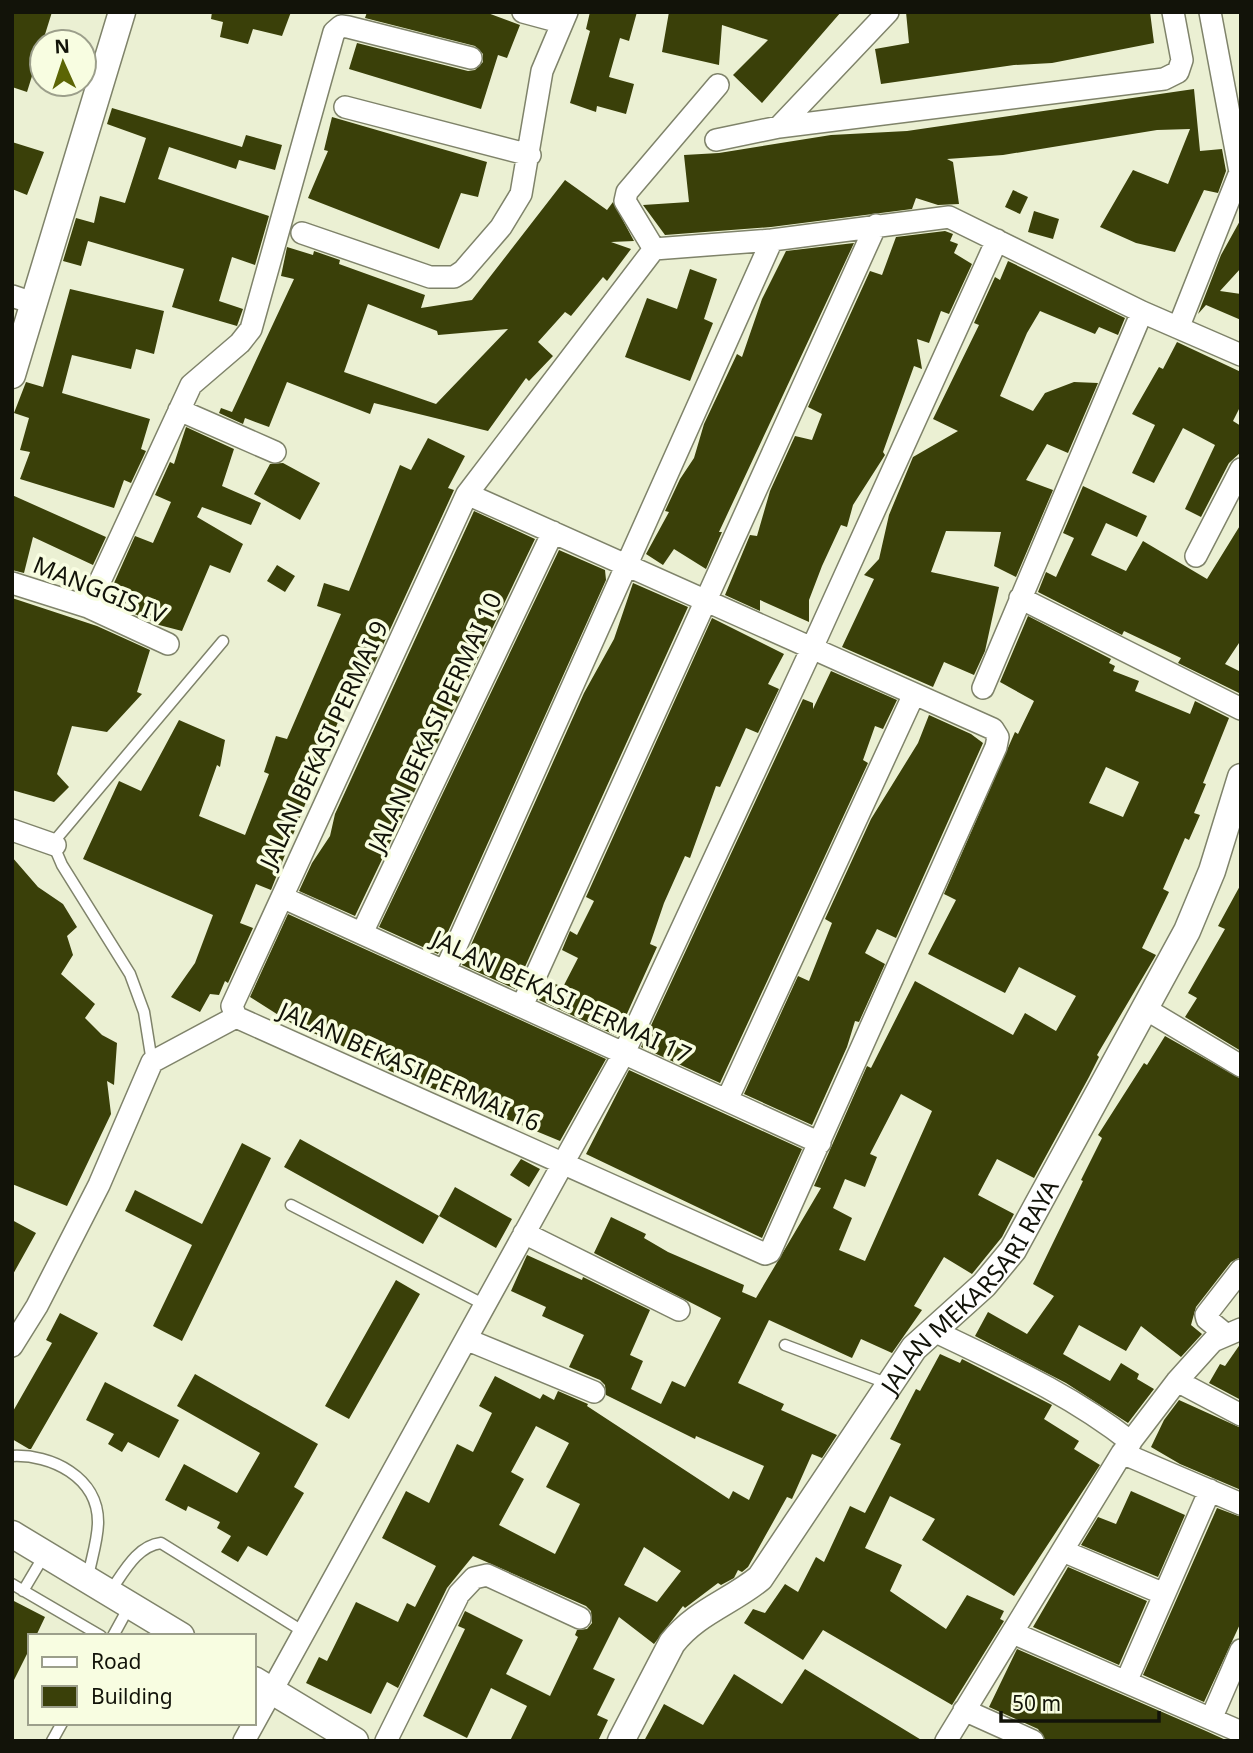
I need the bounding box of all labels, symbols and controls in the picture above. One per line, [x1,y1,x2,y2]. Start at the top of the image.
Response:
north arrow [28,28,98,98]
text: N [54,33,71,59]
street label: MANGGIS IV [29,547,172,631]
street label: JALAN BEKASI PERMAI 10 [358,587,509,859]
street label: JALAN BEKASI PERMAI 9 [250,615,395,875]
street label: JALAN BEKASI PERMAI 17 [425,920,697,1071]
street label: JALAN BEKASI PERMAI 16 [272,993,546,1139]
street label: JALAN MEKARSARI RAYA [871,1173,1065,1401]
legend [28,1634,256,1725]
text: Road [91,1647,141,1675]
scale bar [1001,1680,1158,1724]
text: Building [91,1682,173,1710]
text: 50 m [1012,1689,1061,1717]

